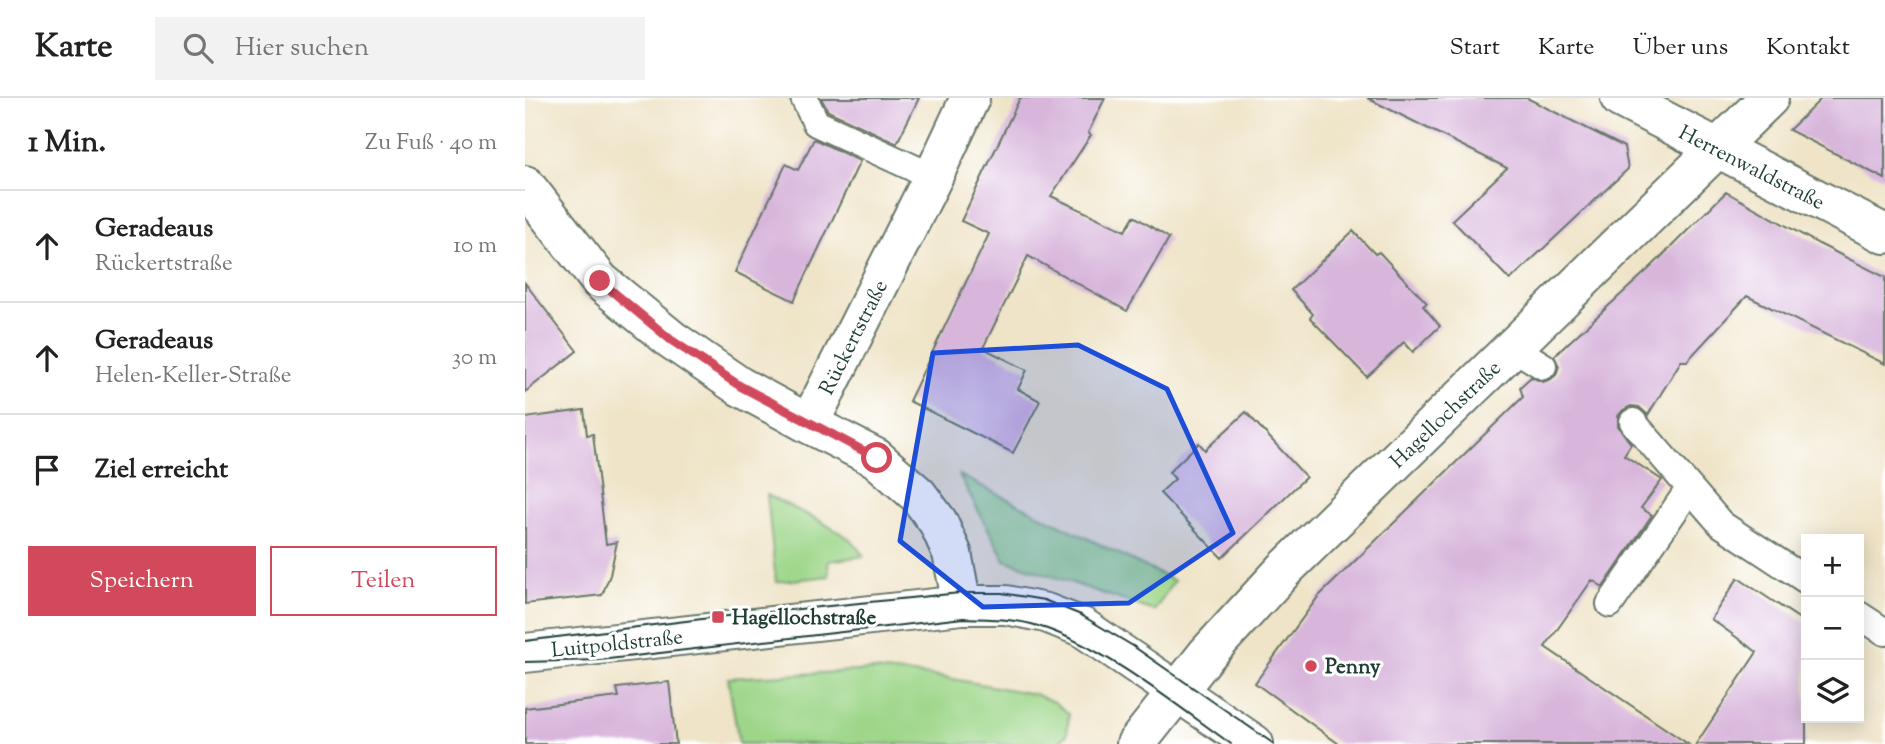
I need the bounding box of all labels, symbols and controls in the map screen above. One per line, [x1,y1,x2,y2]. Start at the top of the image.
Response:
search box [155,17,645,80]
text: Karte [35,24,113,72]
icon: search [179,29,217,67]
text: Hier suchen [235,30,369,67]
text: Start [1449,31,1500,65]
text: Karte [1538,31,1594,65]
text: Über uns [1632,31,1728,65]
text: Kontakt [1766,31,1850,65]
street label: Herrenwaldstraße [1673,119,1829,219]
text: 1 Min. [28,122,106,165]
text: Zu Fuß · 40 m [365,127,497,160]
text: Geradeaus [95,211,213,248]
icon: ahead [28,227,66,265]
text: 10 m [453,230,497,263]
text: Rückertstraße [95,248,233,281]
route end [584,265,615,296]
street label: Rückertstraße [813,275,897,401]
text: Geradeaus [95,323,213,360]
icon: ahead [28,339,66,377]
text: 30 m [452,342,497,375]
street label: Hagellochstraße [1384,355,1509,476]
text: Helen-Keller-Straße [95,360,292,393]
route start [861,442,892,473]
icon: arrive [28,451,66,489]
text: Ziel erreicht [95,452,228,489]
map controls [1801,534,1864,723]
button: + [1801,534,1864,597]
button: Speichern [28,546,256,616]
button: Teilen [270,546,497,616]
button: − [1801,597,1864,660]
place label: Hagellochstraße [732,604,877,634]
marker: Hagellochstraße [710,609,726,625]
street label: Luitpoldstraße [550,623,685,667]
place label: Penny [1325,653,1381,683]
marker: Penny [1303,658,1319,674]
button: layers [1801,660,1864,723]

